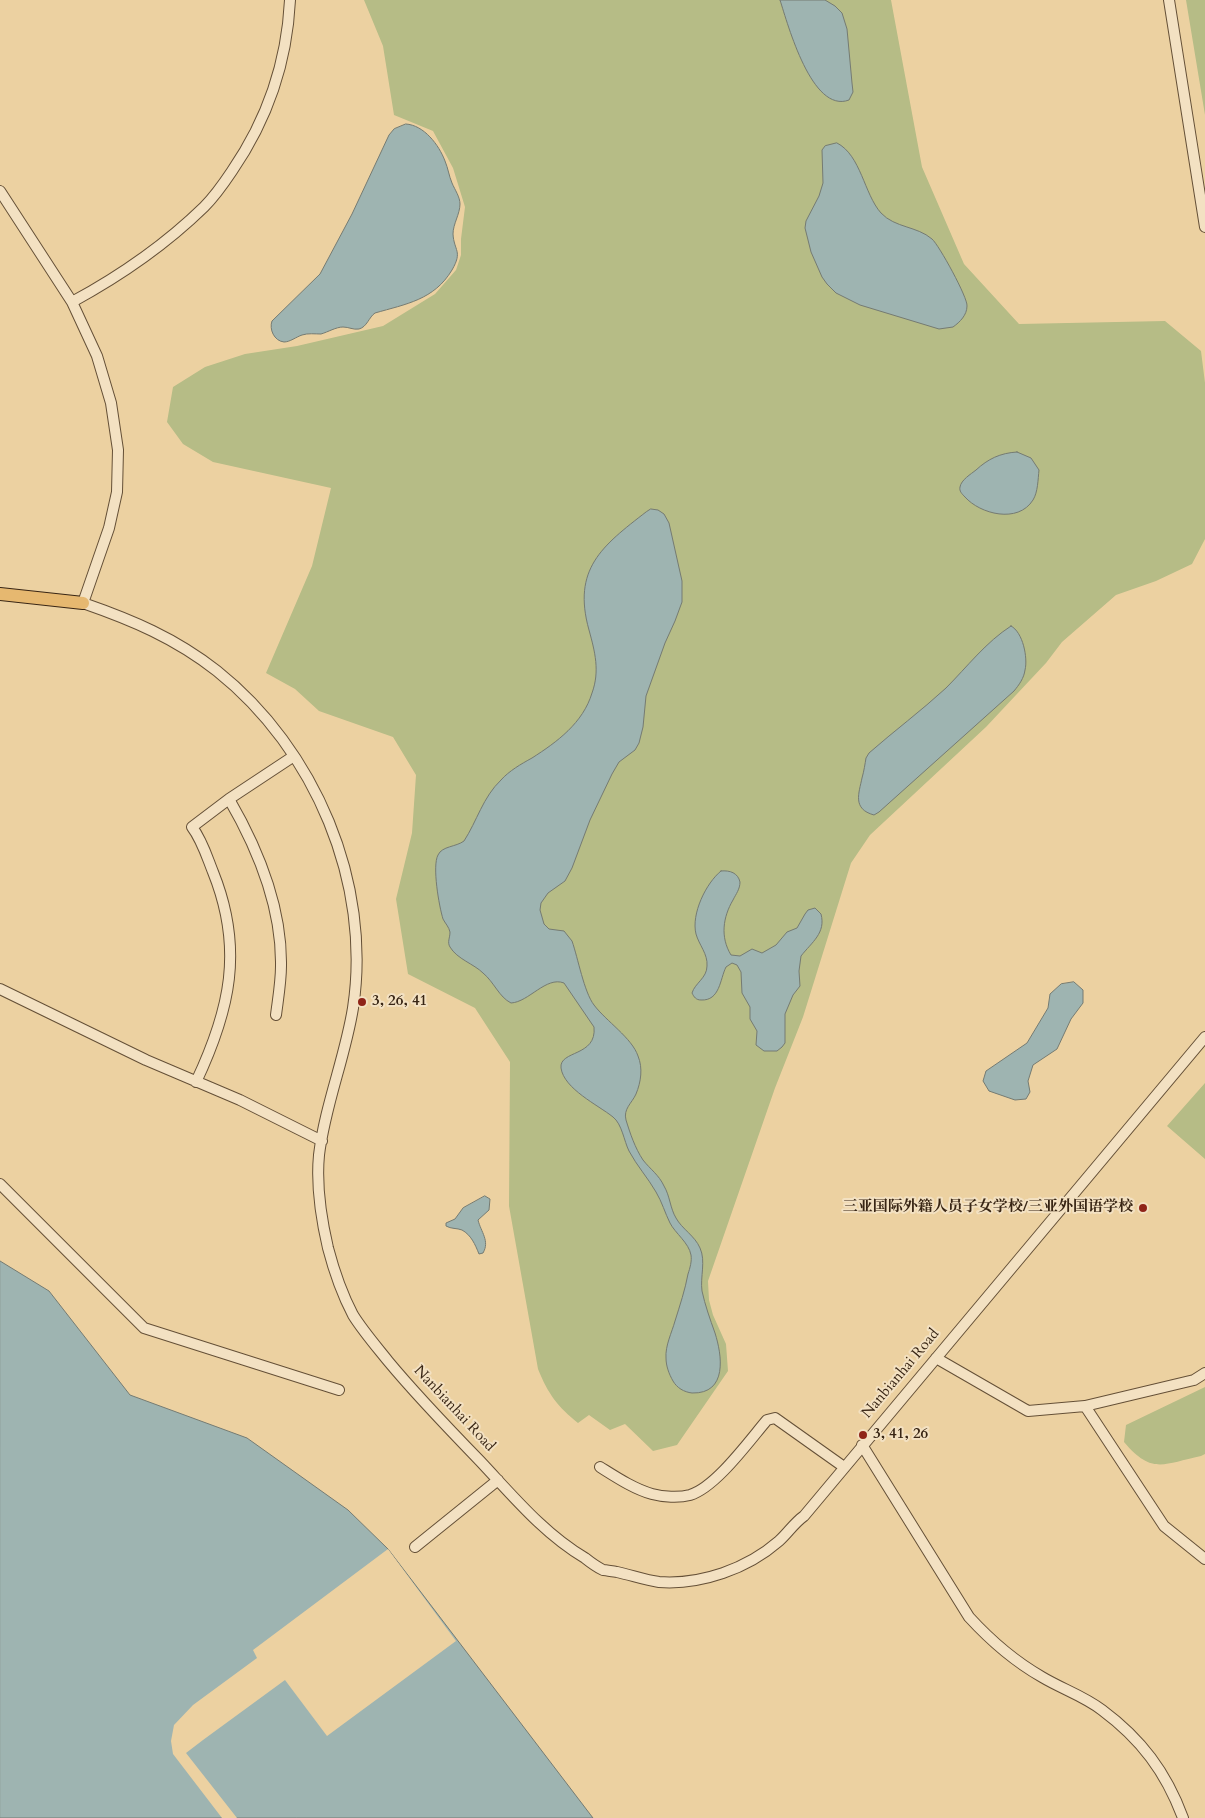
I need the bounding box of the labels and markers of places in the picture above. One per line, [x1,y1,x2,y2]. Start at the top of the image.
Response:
place label: 3, 26, 41 [372,993,427,1011]
marker: 3, 26, 41 [356,996,368,1008]
place label: 三亚国际外籍人员子女学校/三亚外国语学校 [843,1199,1133,1217]
marker: 三亚国际外籍人员子女学校/三亚外国语学校 [1137,1202,1149,1214]
place label: 3, 41, 26 [873,1426,928,1444]
marker: 3, 41, 26 [857,1429,869,1441]

